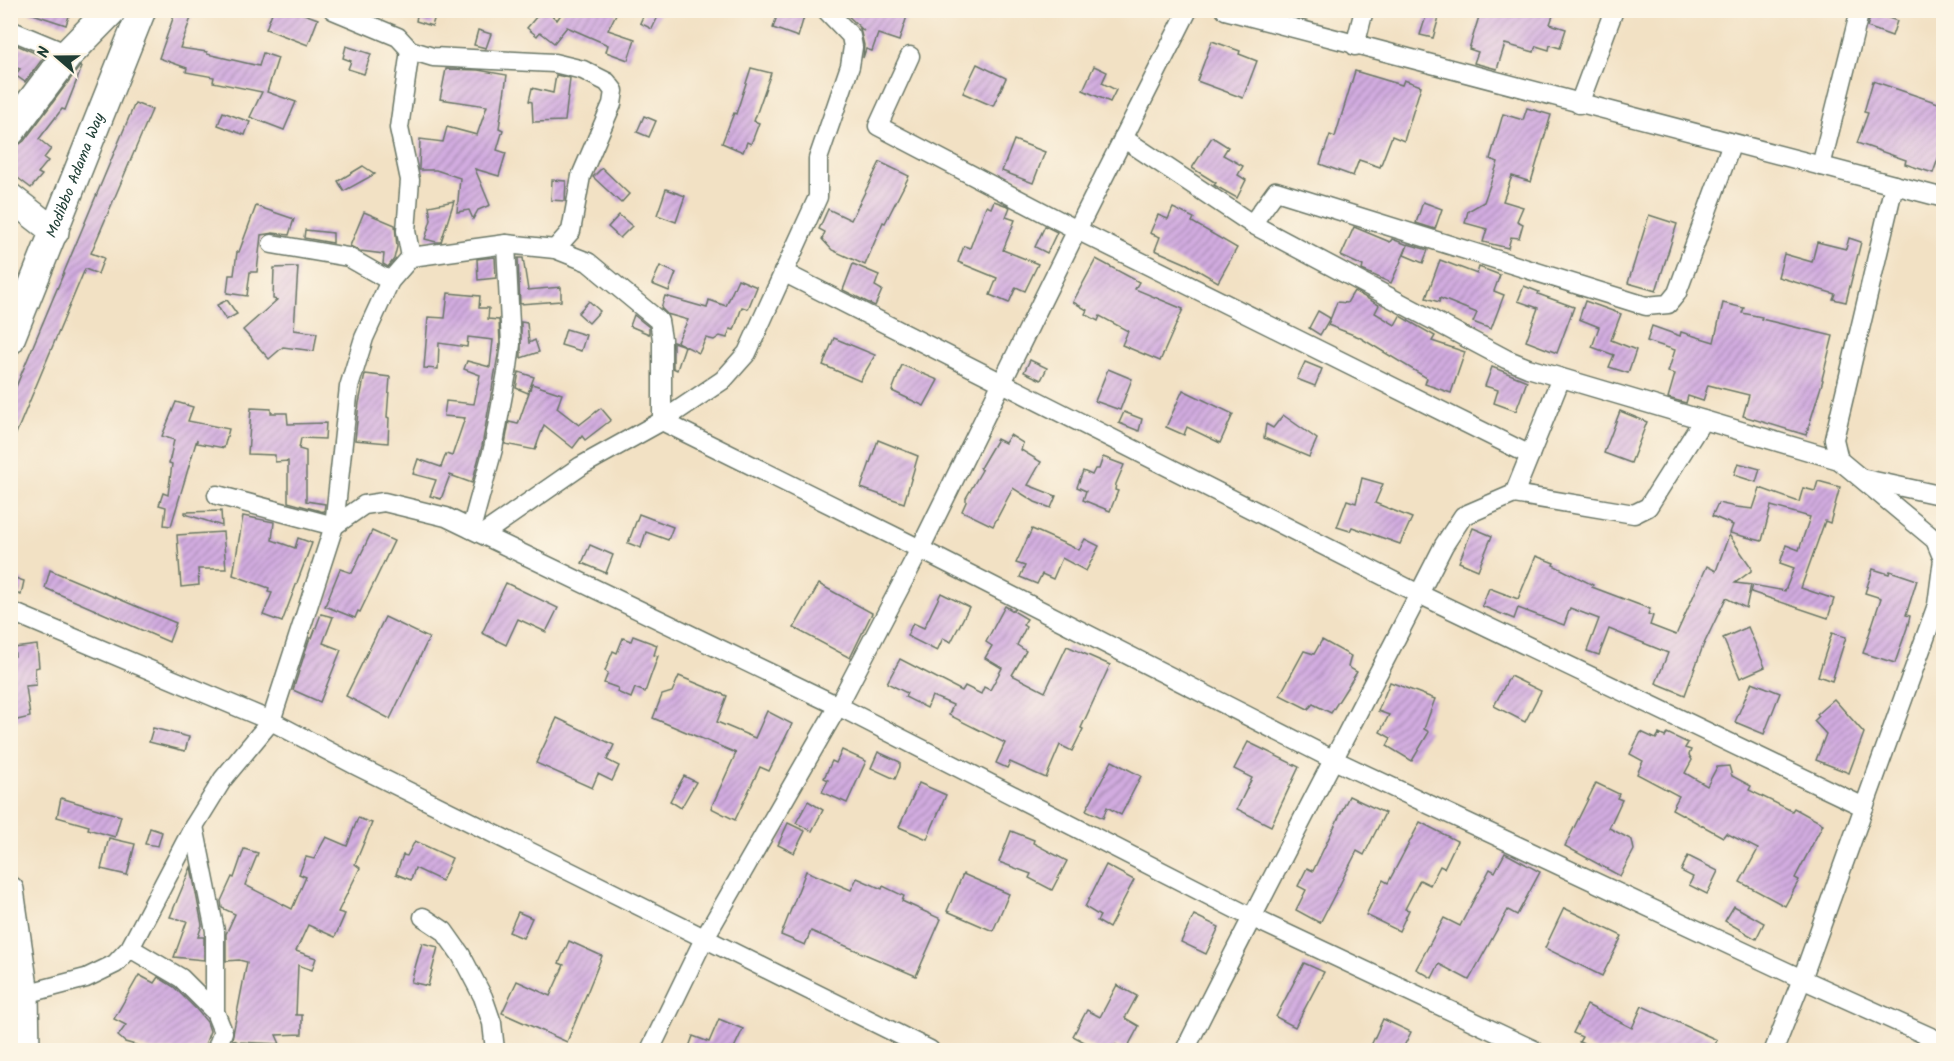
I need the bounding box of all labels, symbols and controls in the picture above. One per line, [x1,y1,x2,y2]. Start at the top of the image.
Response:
north arrow [27,27,87,87]
text: N [31,43,58,61]
street label: Modibbo Adama Way [40,109,112,242]

